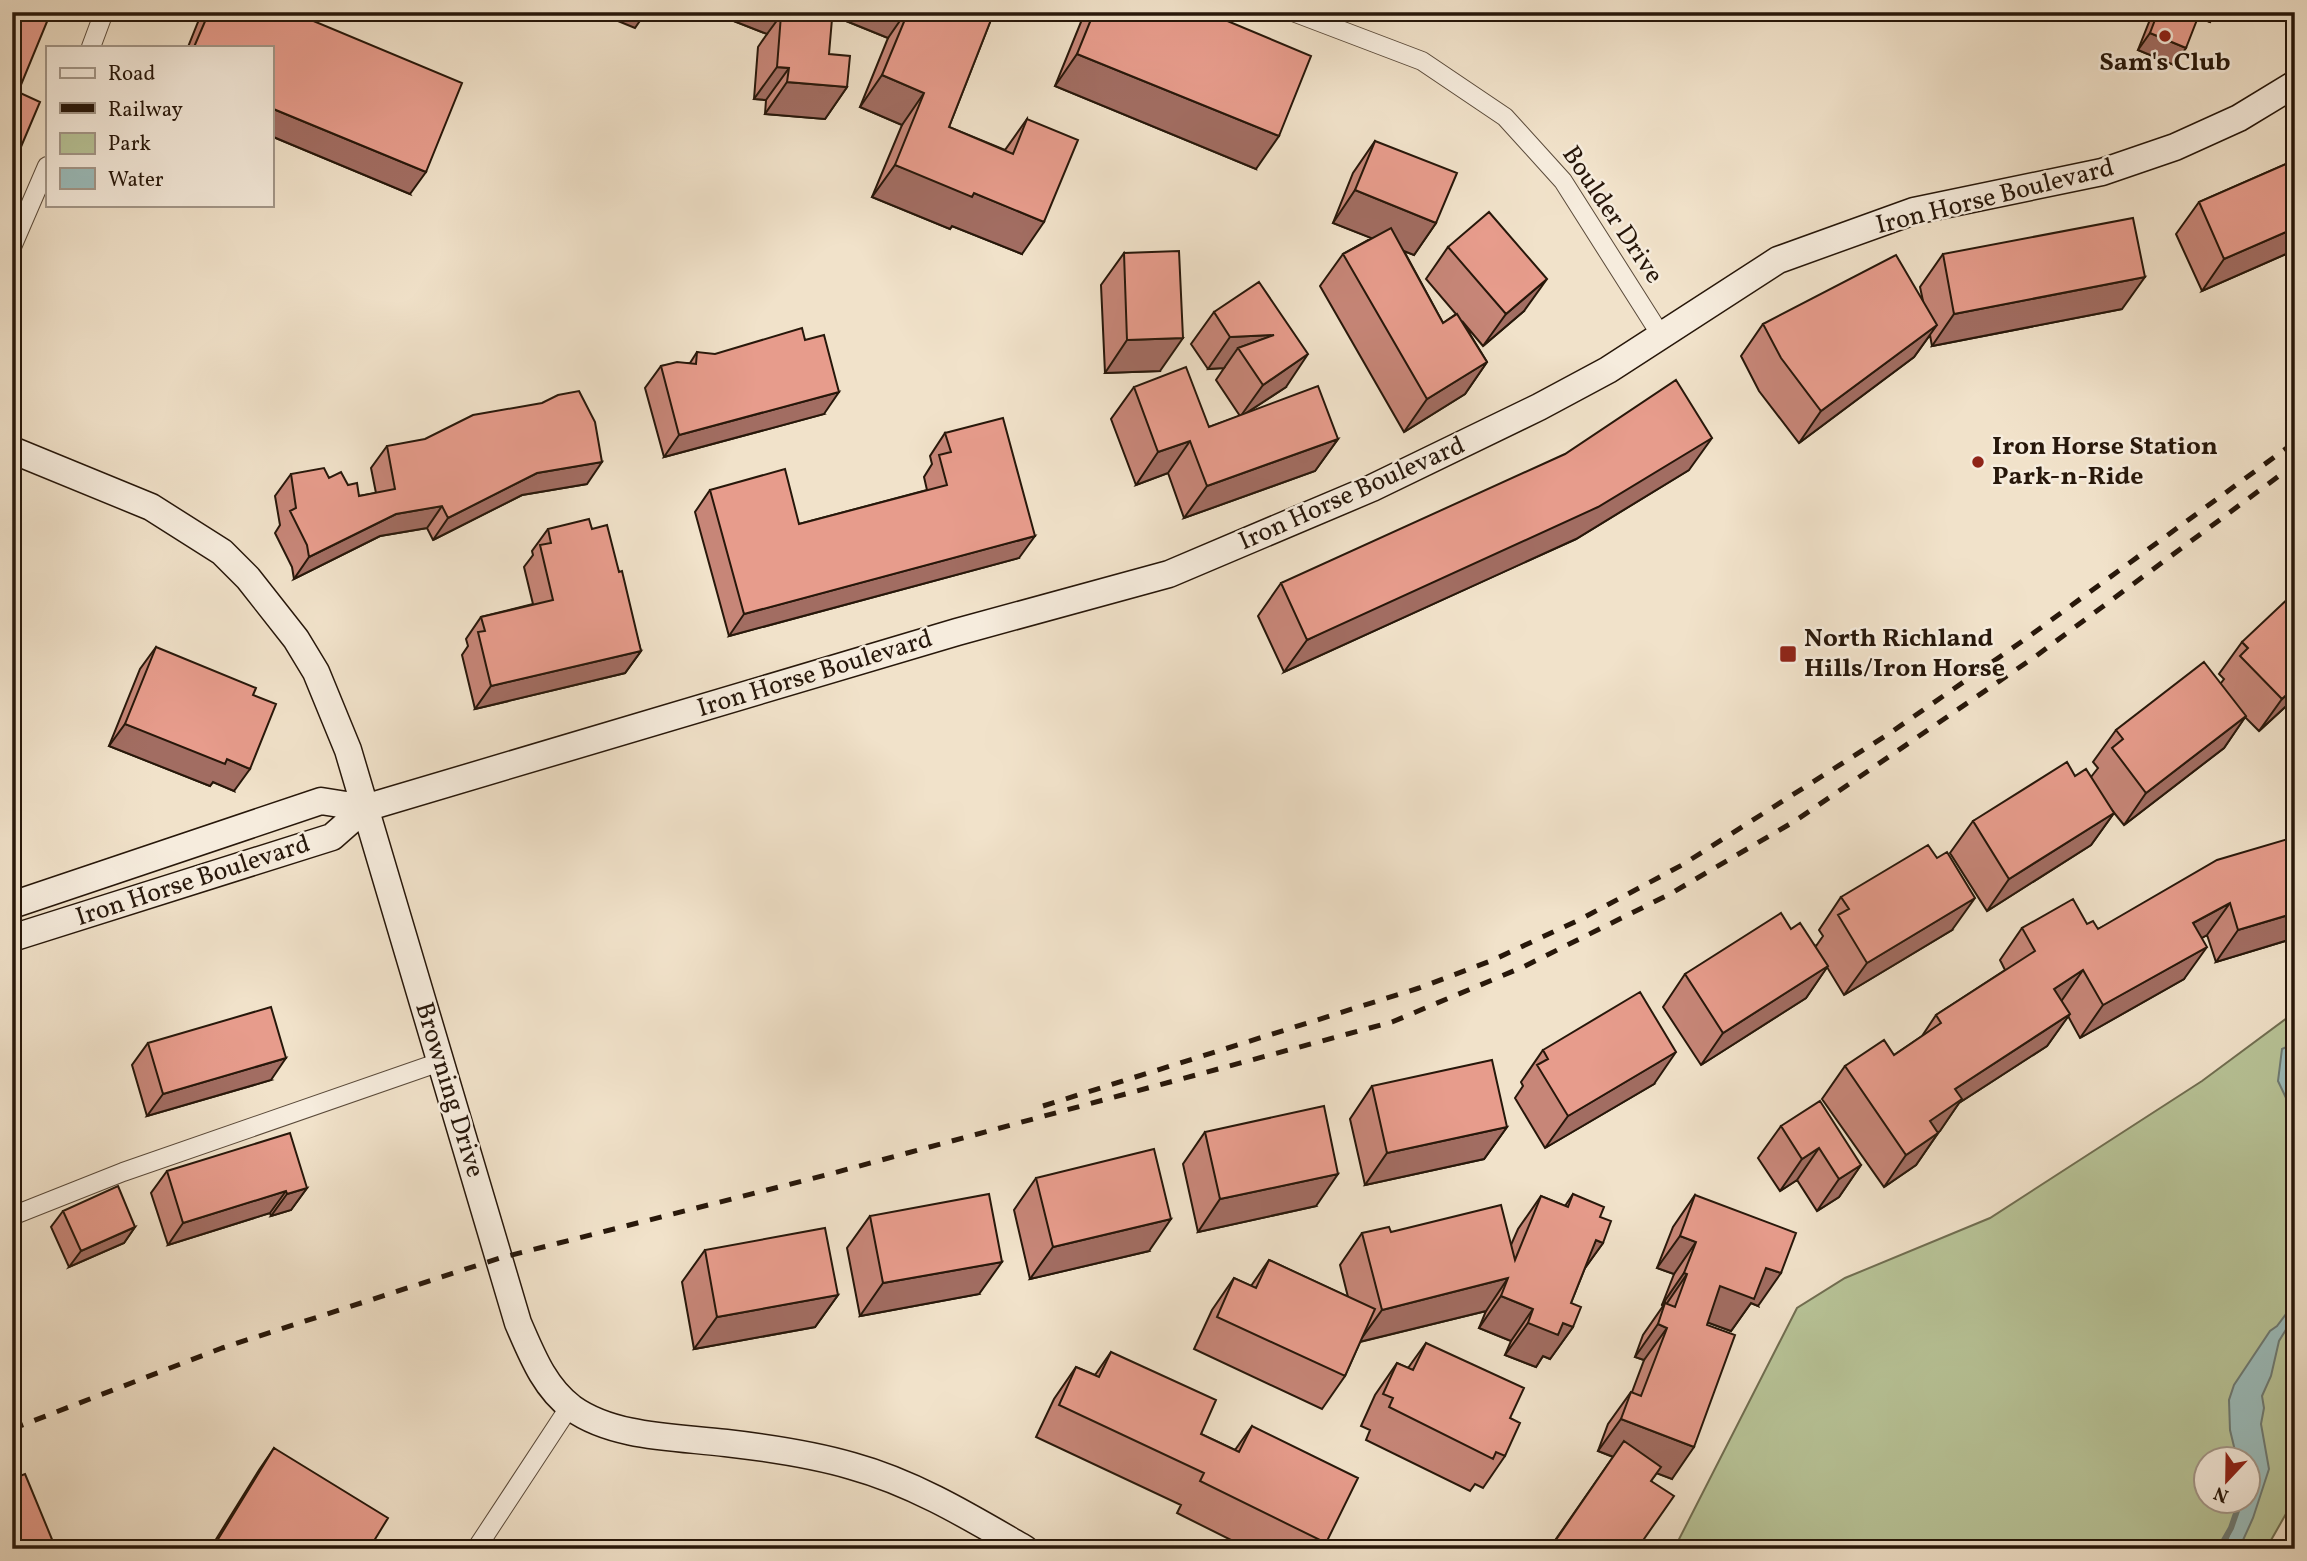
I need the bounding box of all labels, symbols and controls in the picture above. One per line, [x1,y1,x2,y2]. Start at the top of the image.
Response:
marker: Sam's Club [2157,28,2173,44]
place label: Sam's Club [2099,45,2231,81]
legend [46,46,273,206]
text: Road [108,60,155,89]
text: Railway [108,96,184,125]
text: Park [108,130,151,159]
street label: Boulder Drive [1553,139,1671,291]
street label: Iron Horse Boulevard [1872,150,2118,244]
text: Water [108,166,164,195]
street label: Iron Horse Boulevard [1233,428,1471,560]
place label: Iron Horse Station Park-n-Ride [1992,429,2218,495]
marker: Iron Horse Station Park-n-Ride [1970,454,1986,470]
street label: Iron Horse Boulevard [693,621,937,727]
place label: North Richland Hills/Iron Horse [1804,621,2005,687]
marker: North Richland Hills/Iron Horse [1778,644,1798,664]
street label: Iron Horse Boulevard [71,826,315,936]
street label: Browning Drive [405,998,493,1182]
north arrow [2192,1446,2262,1516]
text: N [2210,1479,2233,1509]

